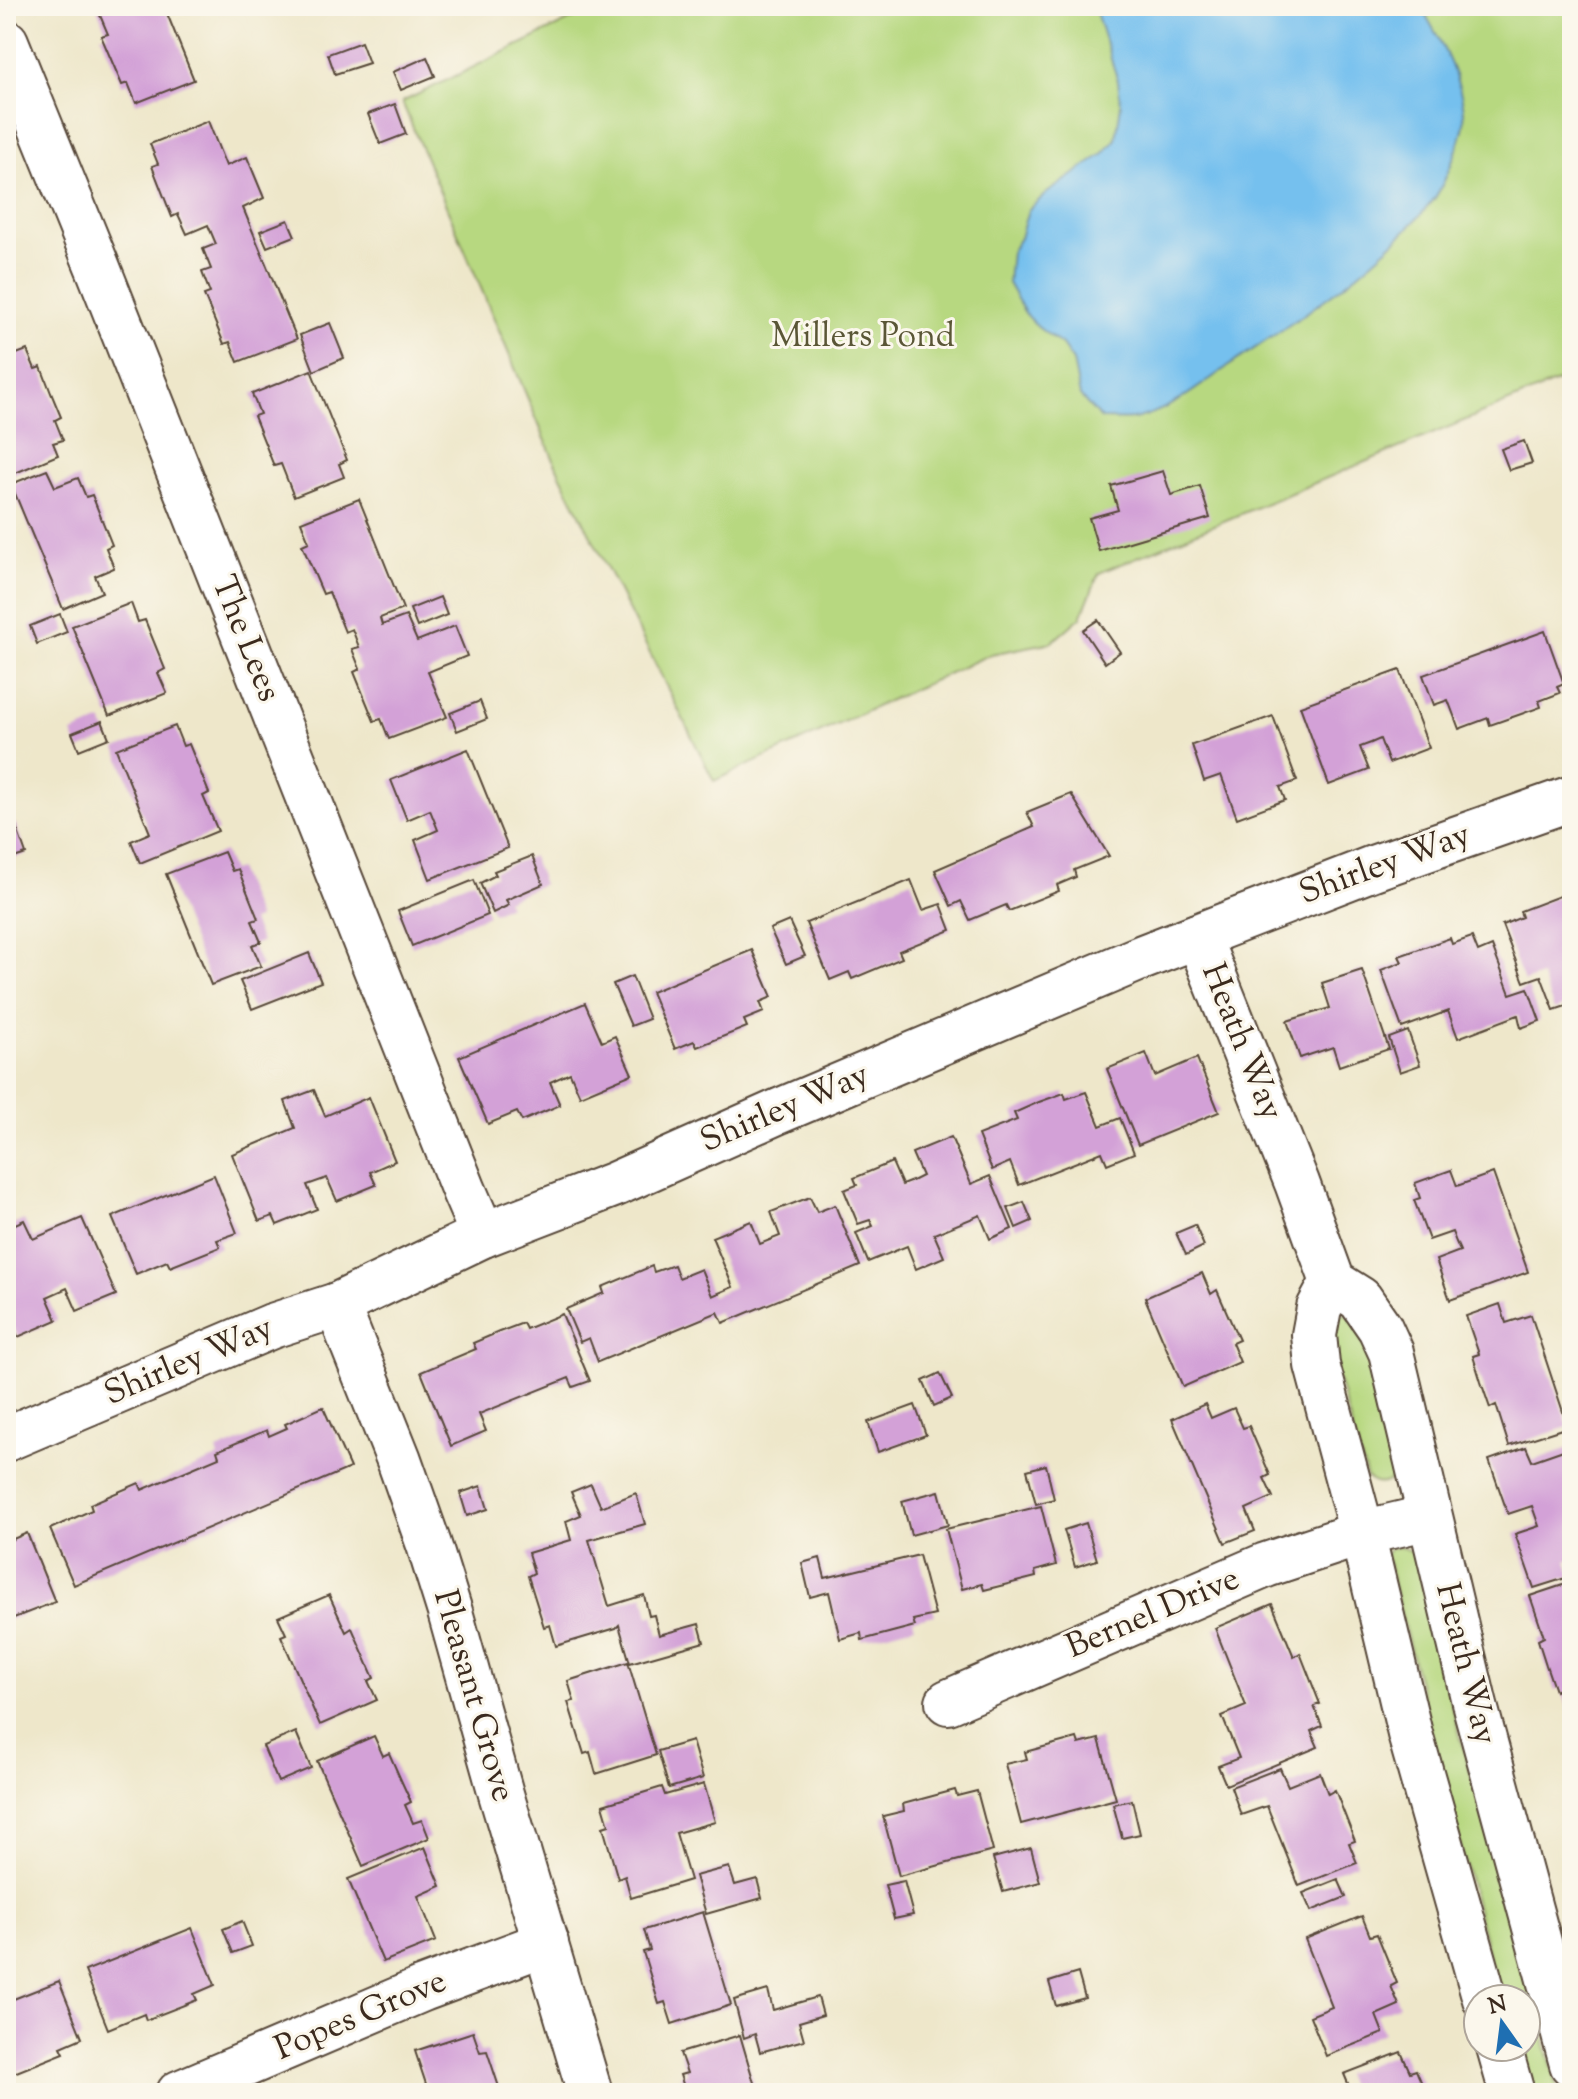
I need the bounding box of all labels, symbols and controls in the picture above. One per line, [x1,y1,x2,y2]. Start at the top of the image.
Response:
park label: Millers Pond [771,313,955,362]
street label: The Lees [198,569,292,709]
street label: Shirley Way [1293,811,1477,919]
street label: Heath Way [1187,956,1295,1128]
street label: Shirley Way [693,1051,877,1166]
street label: Shirley Way [97,1304,281,1419]
street label: Bernel Drive [1059,1556,1247,1672]
street label: Heath Way [1421,1578,1509,1750]
street label: Pleasant Grove [419,1584,527,1808]
street label: Popes Grove [268,1958,454,2074]
north arrow [1462,1983,1542,2063]
text: N [1485,1989,1511,2024]

